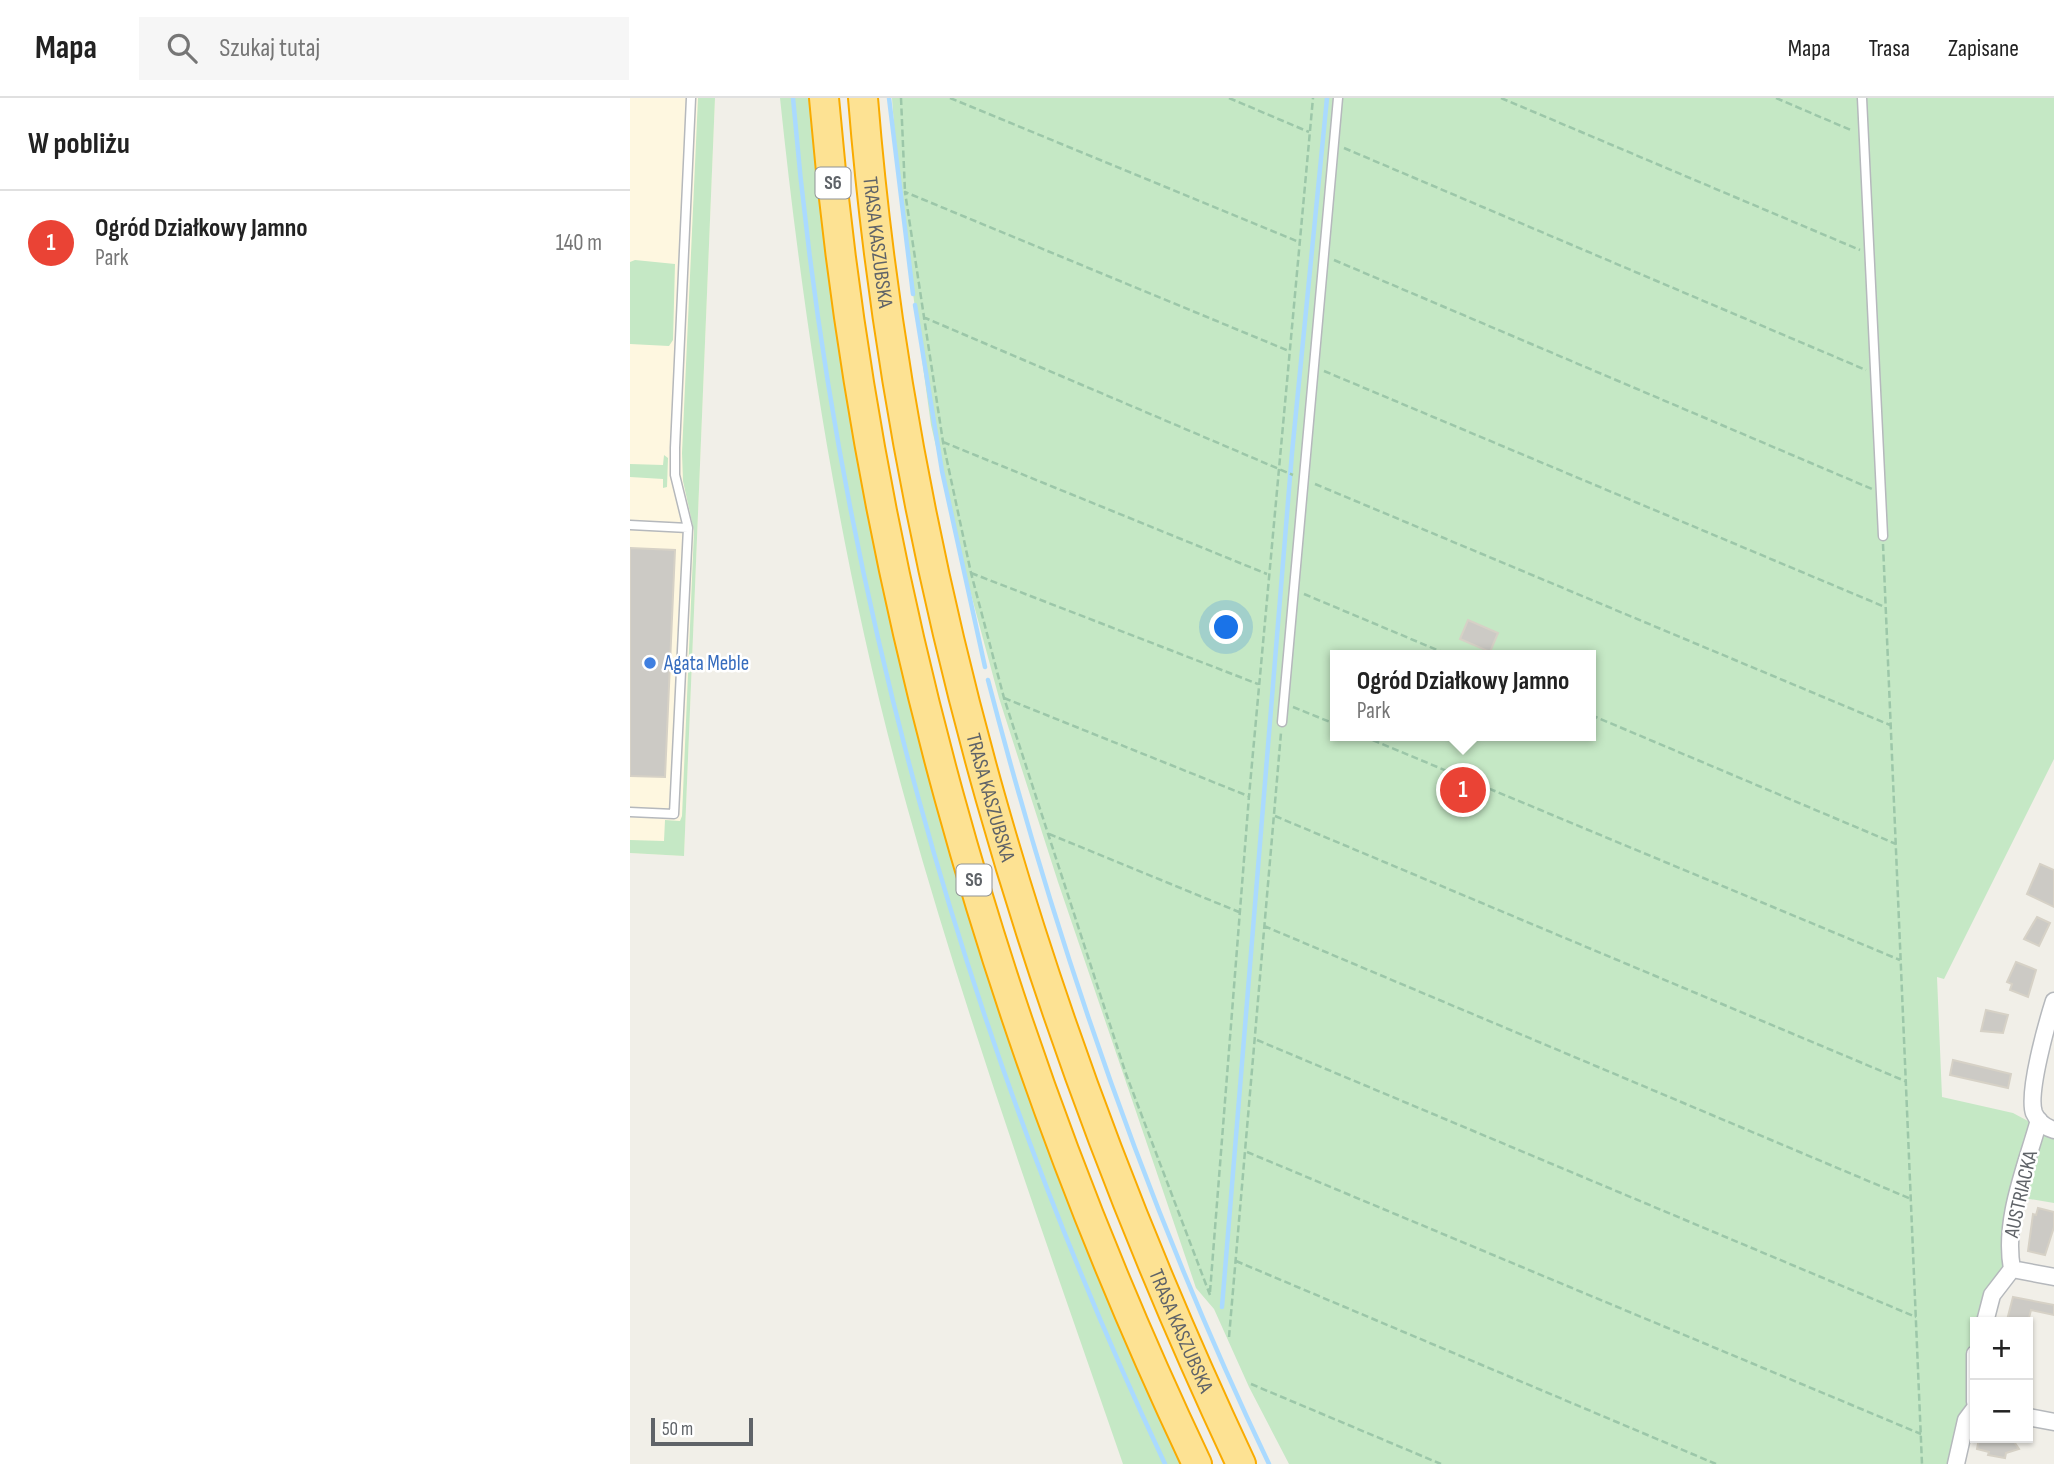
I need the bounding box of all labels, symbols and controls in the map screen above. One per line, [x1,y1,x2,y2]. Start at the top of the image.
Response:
search box [139,17,629,80]
text: Mapa [35,28,97,68]
icon: search [163,29,201,67]
text: Szukaj tutaj [219,33,320,64]
text: Mapa [1788,34,1831,63]
text: Trasa [1869,34,1910,63]
text: Zapisane [1948,34,2019,63]
text: W pobliżu [28,126,130,162]
road number: S6 [816,167,850,198]
street label: TRASA KASZUBSKA [858,175,899,310]
text: Ogród Działkowy Jamno [95,213,308,244]
text: 1 [46,229,56,257]
text: 140 m [556,229,602,257]
text: Park [95,244,129,272]
your location [1209,610,1243,644]
popup [1330,650,1596,741]
place label: Agata Meble [663,651,749,676]
marker: Agata Meble [642,655,658,671]
text: Ogród Działkowy Jamno [1357,666,1569,697]
text: Park [1357,697,1390,725]
street label: TRASA KASZUBSKA [961,730,1021,865]
pin: 1 [1440,764,1486,816]
road number: S6 [956,864,992,895]
street label: AUSTRIACKA [1999,1147,2043,1241]
street label: TRASA KASZUBSKA [1144,1265,1219,1397]
map controls [1970,1317,2033,1443]
button: + [1970,1317,2033,1380]
button: − [1970,1380,2033,1443]
scale bar [651,1415,752,1447]
text: 50 m [662,1418,693,1441]

